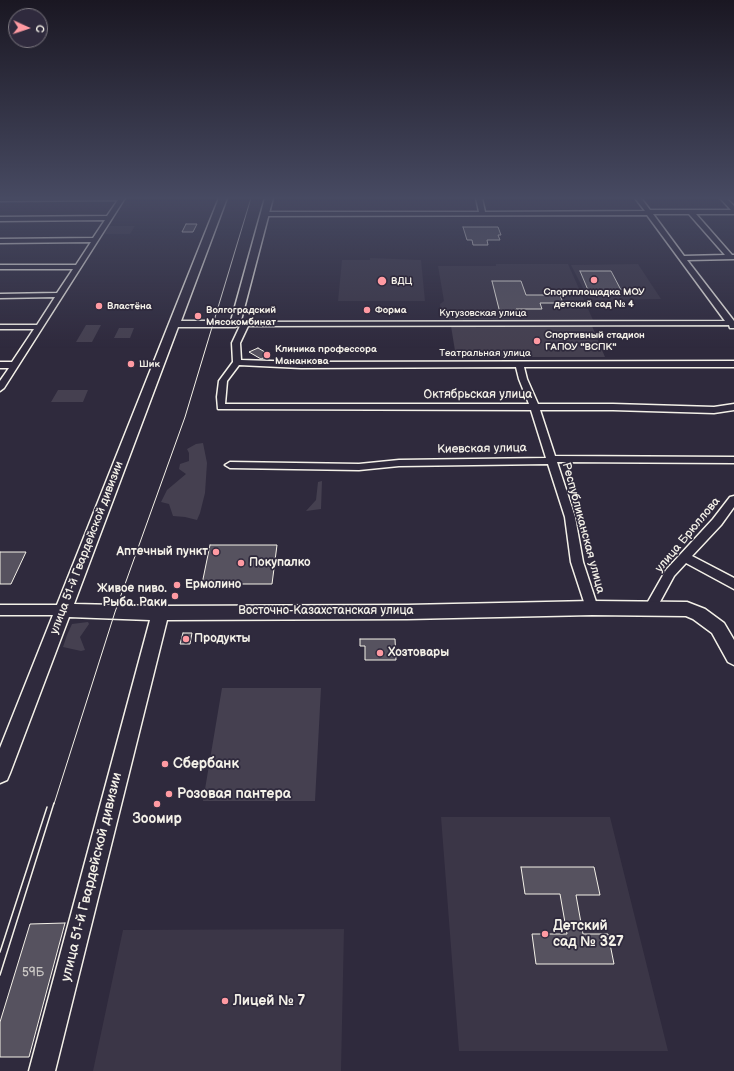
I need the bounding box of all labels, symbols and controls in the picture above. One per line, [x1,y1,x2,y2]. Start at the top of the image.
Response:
north arrow [8,8,48,48]
text: С [33,24,46,33]
marker: ВДЦ [376,275,388,287]
place label: ВДЦ [391,275,412,287]
marker: Спортплощадка МОУ детский сад № 4 [589,275,599,285]
place label: Спортплощадка МОУ детский сад № 4 [543,286,645,310]
place label: Властёна [107,300,152,312]
marker: Властёна [94,301,104,311]
place label: Волгоградский Мясокомбинат [206,304,276,328]
place label: Форма [375,304,407,316]
marker: Форма [362,305,372,315]
street label: Кутузовская улица [439,307,527,319]
marker: Волгоградский Мясокомбинат [193,311,203,321]
place label: Спортивный стадион ГАПОУ "ВСПК" [545,329,645,352]
marker: Спортивный стадион ГАПОУ "ВСПК" [532,336,542,346]
place label: Клиника профессора Мананкова [275,343,377,366]
street label: Театральная улица [439,347,531,359]
marker: Клиника профессора Мананкова [262,350,272,360]
place label: Шик [139,358,160,370]
marker: Шик [126,359,136,369]
street label: Октябрьская улица [424,388,532,402]
street label: Киевская улица [437,441,527,457]
street label: улица 51-й Гвардейской дивизии [47,459,127,637]
street label: Республиканская улица [559,461,607,595]
street label: улица Брюллова [652,495,724,575]
place label: Аптечный пункт [117,545,208,559]
marker: Аптечный пункт [211,547,221,557]
place label: Покупалко [249,556,311,570]
marker: Покупалко [236,558,246,568]
place label: Ермолино [185,578,241,592]
marker: Ермолино [172,580,182,590]
place label: Живое пиво. Рыба. Раки [97,582,167,610]
marker: Живое пиво. Рыба. Раки [170,591,180,601]
street label: Восточно-Казахстанская улица [238,604,414,618]
place label: Продукты [194,632,251,646]
marker: Продукты [181,634,191,644]
place label: Хозтовары [388,646,449,660]
marker: Хозтовары [375,648,385,658]
place label: Сбербанк [173,756,239,772]
marker: Сбербанк [160,759,170,769]
street label: улица 51-й Гвардейской дивизии [58,771,126,983]
place label: Розовая пантера [177,786,291,802]
marker: Розовая пантера [164,789,174,799]
marker: Зоомир [152,799,162,809]
place label: Зоомир [132,811,182,827]
place label: Детский сад № 327 [553,918,624,950]
marker: Детский сад № 327 [540,929,550,939]
house number: 59Б [22,966,44,980]
place label: Лицей № 7 [233,993,305,1009]
marker: Лицей № 7 [220,996,230,1006]

